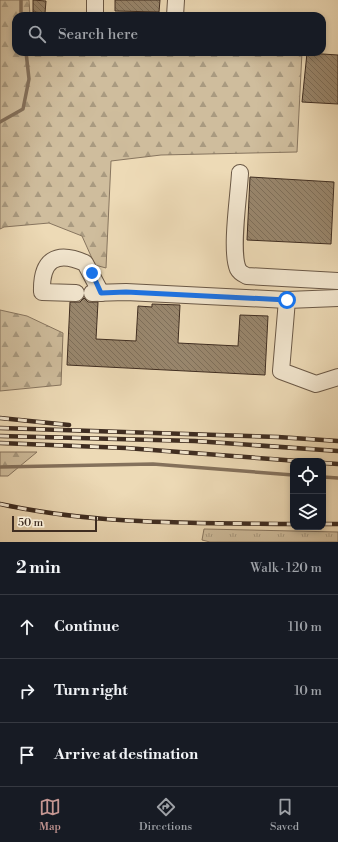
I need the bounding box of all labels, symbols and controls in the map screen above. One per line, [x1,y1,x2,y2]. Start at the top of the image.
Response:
search box [12,12,326,56]
icon: search [26,23,48,45]
text: Search here [58,25,138,44]
route end [83,264,101,282]
route start [278,291,296,309]
map controls [290,458,326,530]
button: locate [290,458,326,494]
button: layers [290,494,326,530]
scale bar [12,514,97,533]
text: 50 m [18,516,43,530]
text: 2 min [16,557,61,579]
text: Walk · 120 m [250,560,322,576]
icon: ahead [16,616,38,638]
text: Continue [54,617,119,636]
text: 110 m [288,619,322,635]
icon: right [16,680,38,702]
text: Turn right [54,681,128,700]
text: 10 m [294,683,322,699]
icon: arrive [16,744,38,766]
text: Arrive at destination [54,745,198,764]
tab: Map [39,796,61,834]
tab: Directions [139,796,192,834]
tab: Saved [270,796,299,834]

